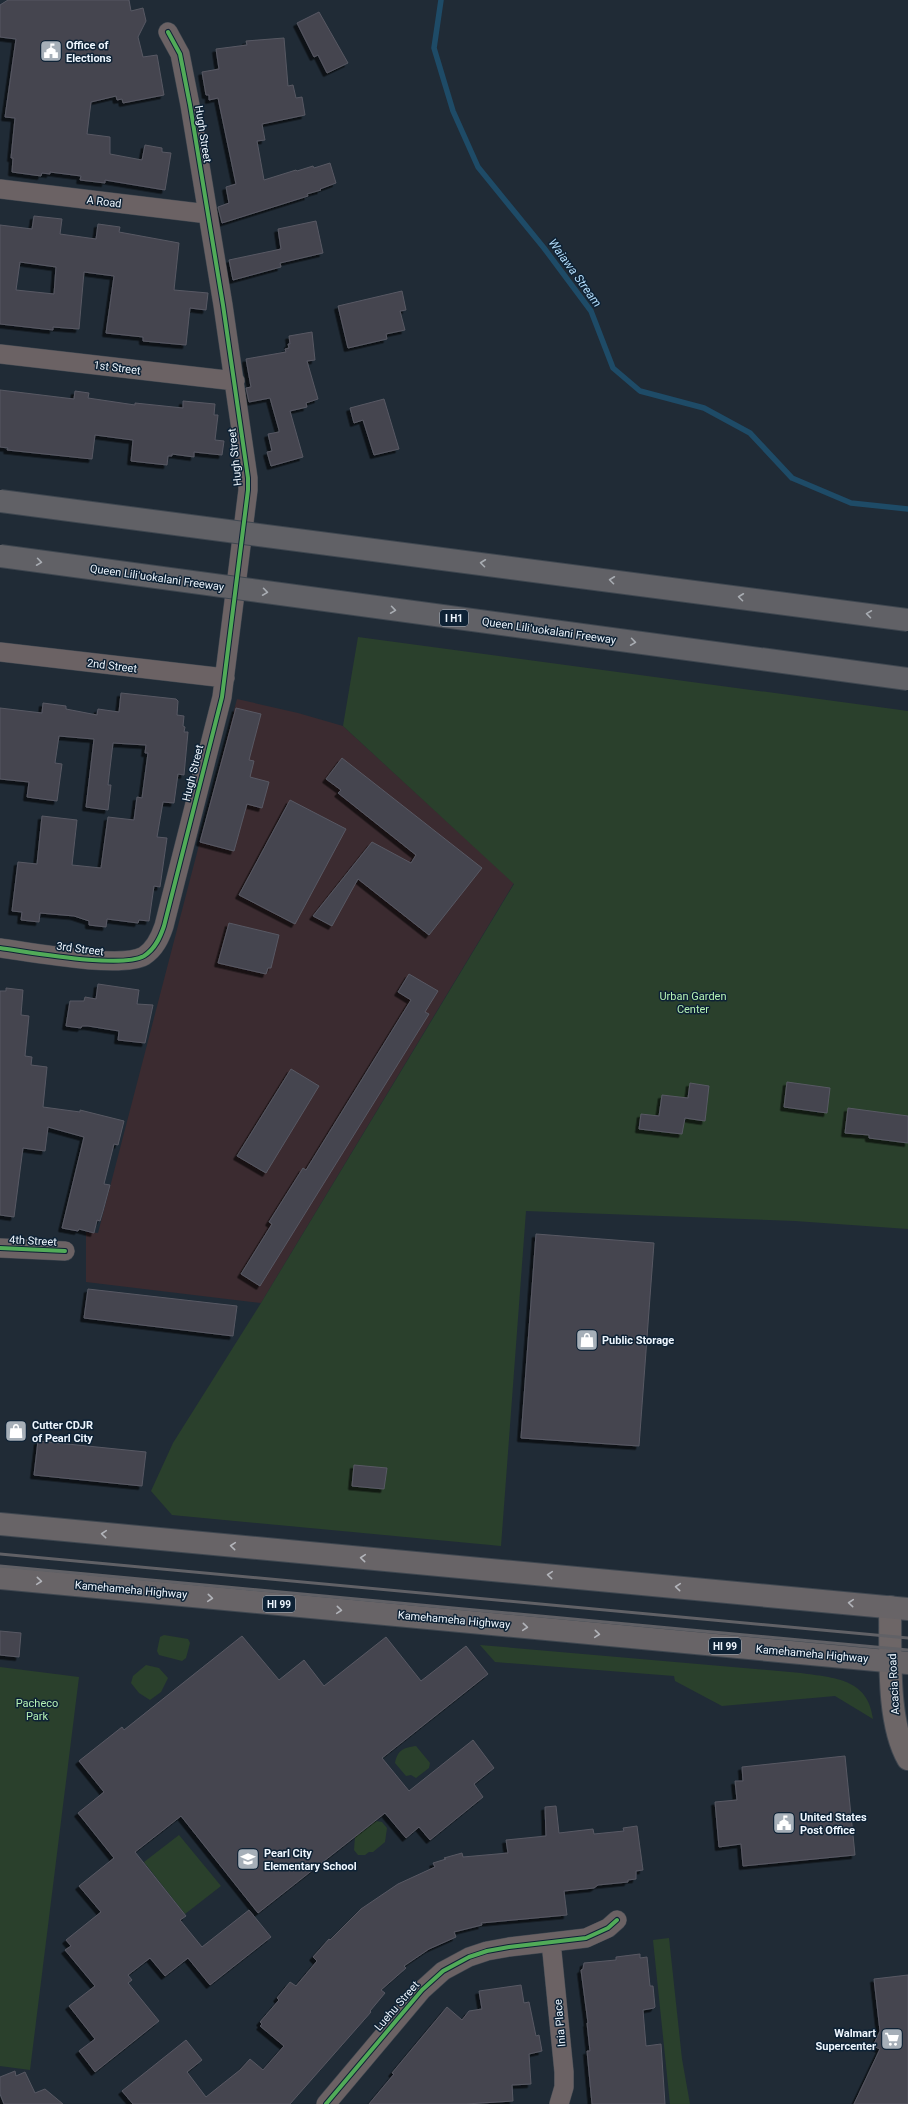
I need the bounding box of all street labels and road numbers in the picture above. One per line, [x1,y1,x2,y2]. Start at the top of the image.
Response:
street label: Hugh Street [192,104,214,164]
street label: A Road [86,193,122,211]
street label: 1st Street [93,359,142,377]
street label: Hugh Street [225,427,244,486]
street label: Queen Liliʻuokalani Freeway [89,562,226,594]
road number: I H1 [440,610,468,626]
street label: Queen Liliʻuokalani Freeway [481,615,618,647]
street label: 2nd Street [86,656,138,676]
street label: Hugh Street [180,743,206,803]
street label: 3rd Street [56,940,105,958]
street label: 4th Street [9,1233,57,1249]
street label: Kamehameha Highway [74,1579,189,1601]
road number: HI 99 [263,1596,295,1612]
street label: Kamehameha Highway [397,1609,512,1631]
road number: HI 99 [709,1638,741,1654]
street label: Kamehameha Highway [755,1643,870,1665]
street label: Acacia Road [886,1653,902,1715]
street label: Luehu Street [372,1978,422,2033]
street label: Inia Place [551,1999,569,2047]

